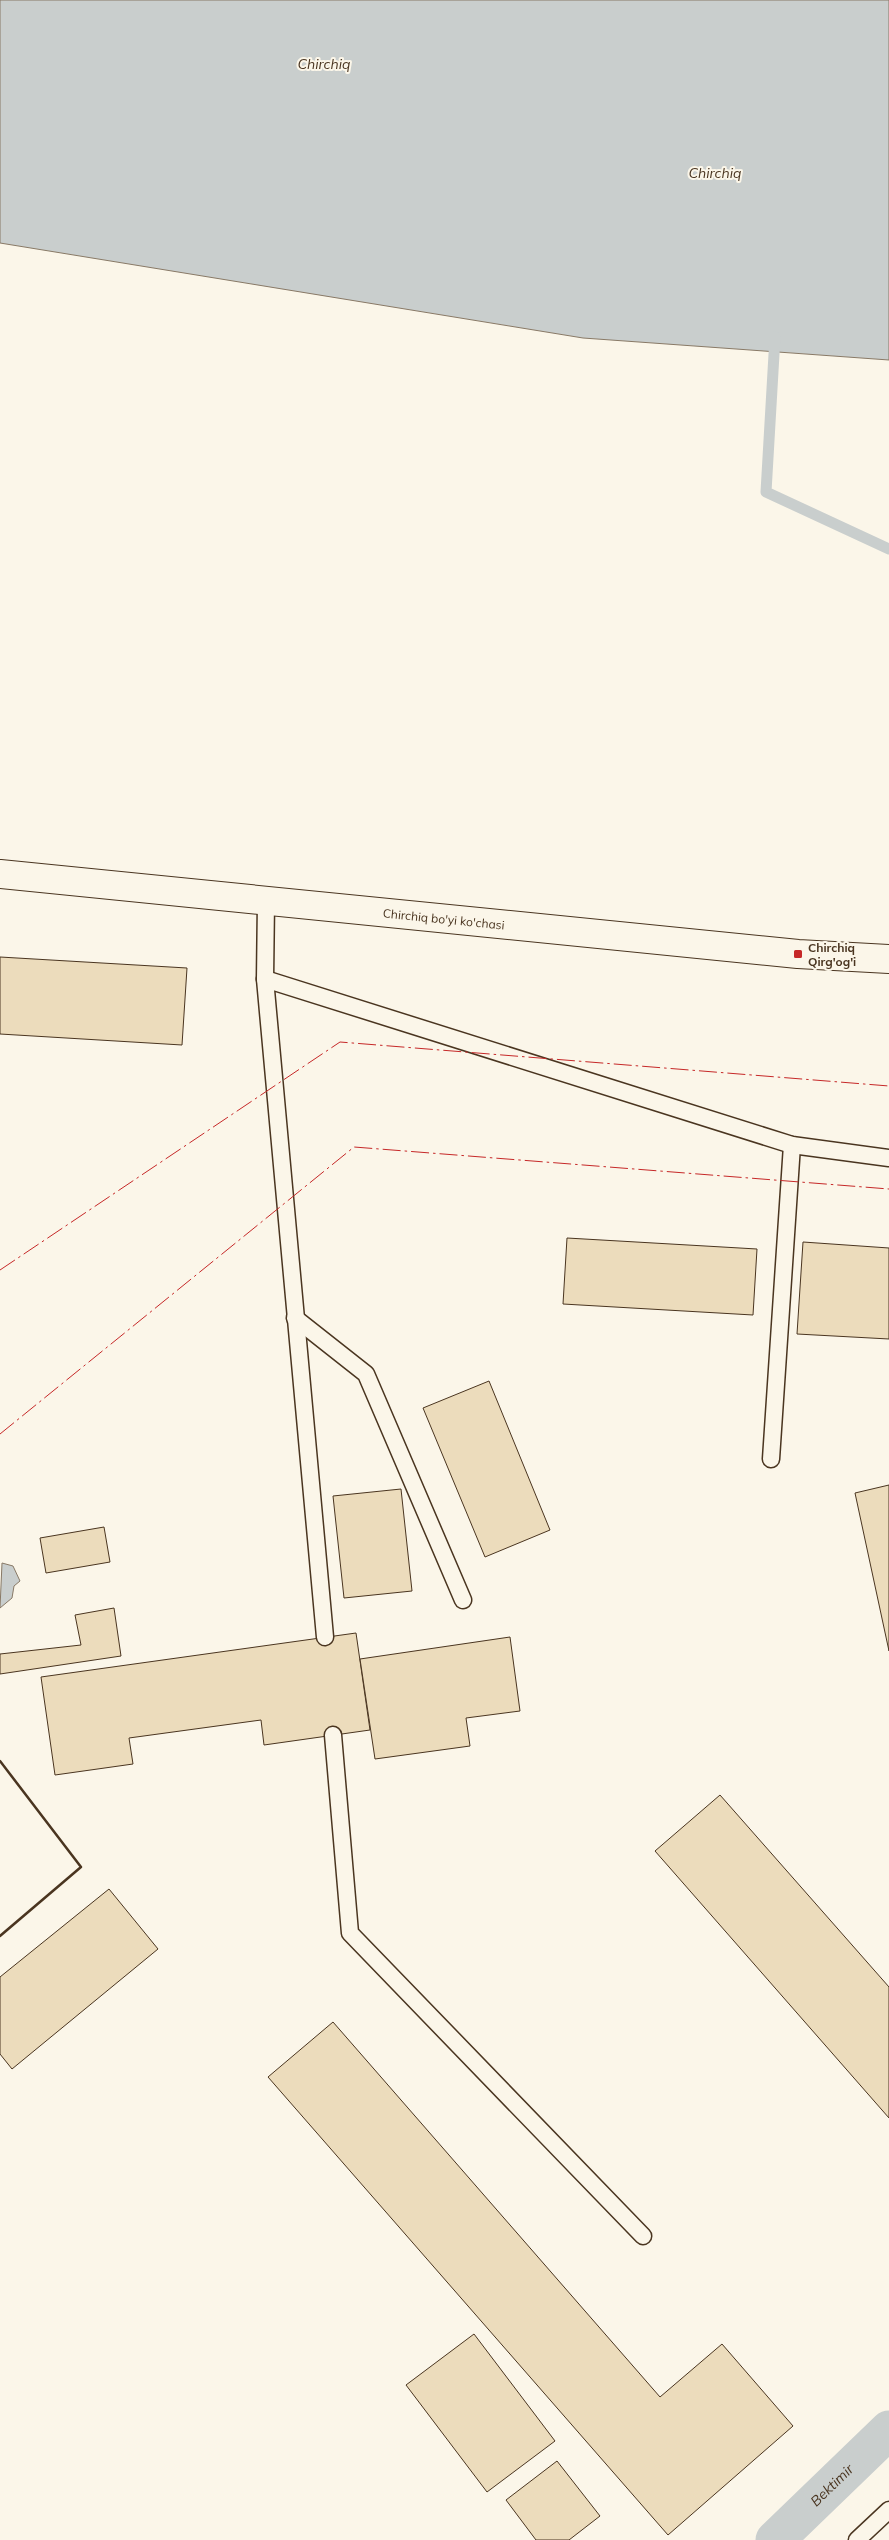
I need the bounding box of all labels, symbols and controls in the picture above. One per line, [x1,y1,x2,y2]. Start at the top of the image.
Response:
water label: Chirchiq [298,55,350,73]
water label: Chirchiq [689,164,741,182]
street label: Chirchiq bo'yi ko'chasi [382,905,505,932]
place label: Chirchiq Qirg'og'i [808,940,856,969]
marker: Chirchiq Qirg'og'i [792,948,804,960]
water label: Bektimir [806,2460,858,2510]

